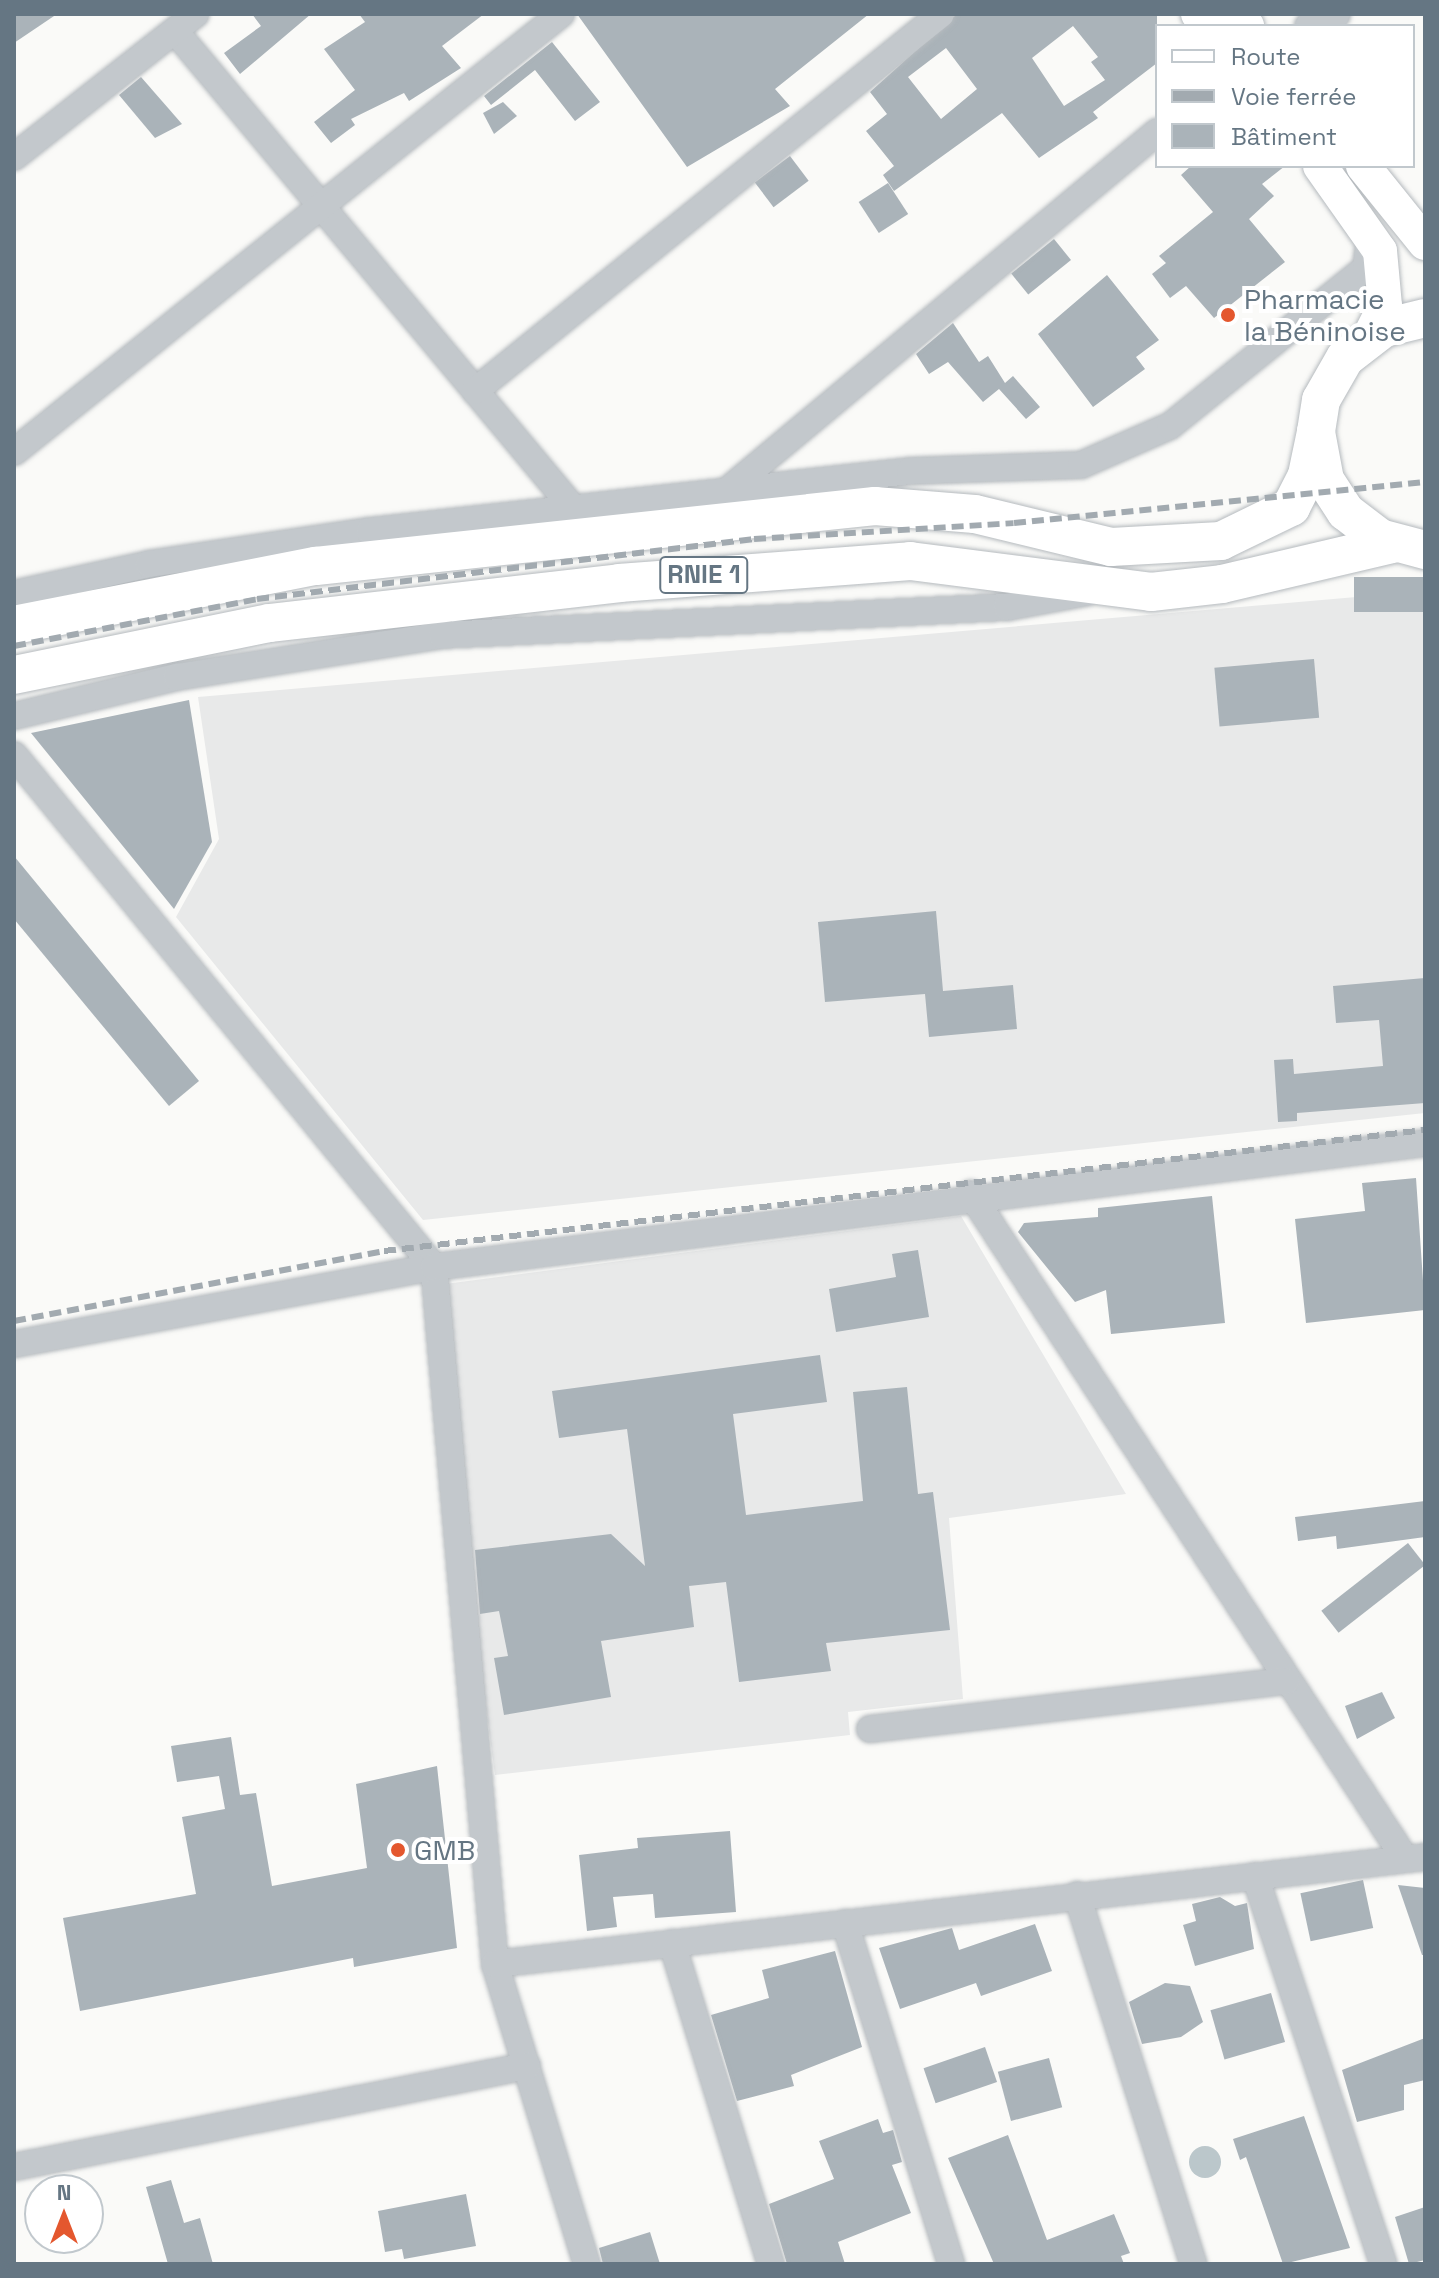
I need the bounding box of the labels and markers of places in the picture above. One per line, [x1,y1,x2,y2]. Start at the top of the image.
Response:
place label: Pharmacie la Béninoise [1244,282,1406,348]
marker: Pharmacie la Béninoise [1219,306,1237,324]
place label: GMB [414,1833,475,1867]
marker: GMB [389,1841,407,1859]

